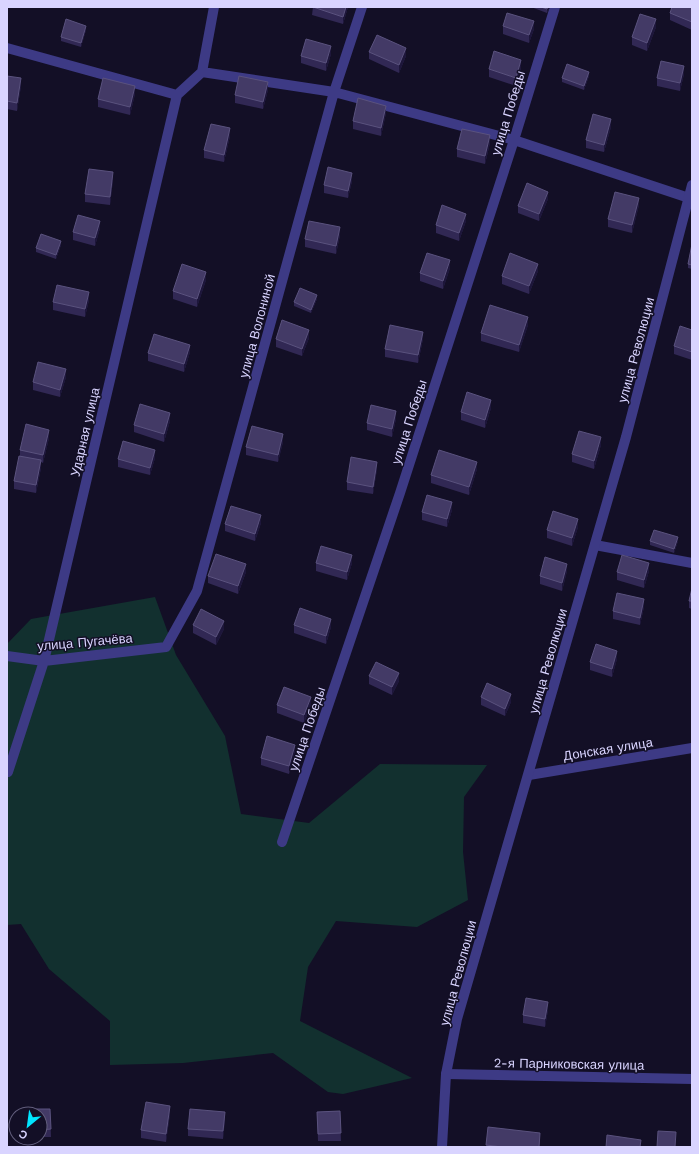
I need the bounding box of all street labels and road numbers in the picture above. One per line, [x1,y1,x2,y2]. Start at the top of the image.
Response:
street label: улица Победы [488,69,528,157]
street label: улица Волониной [236,272,278,380]
street label: улица Революции [615,296,657,404]
street label: улица Победы [388,378,430,466]
street label: Ударная улица [67,385,103,478]
street label: улица Революции [526,607,570,715]
street label: улица Пугачёва [37,630,134,654]
street label: улица Победы [286,685,328,773]
street label: Донская улица [562,734,655,763]
street label: улица Революции [437,919,479,1027]
street label: 2-я Парниковская улица [494,1055,645,1073]

